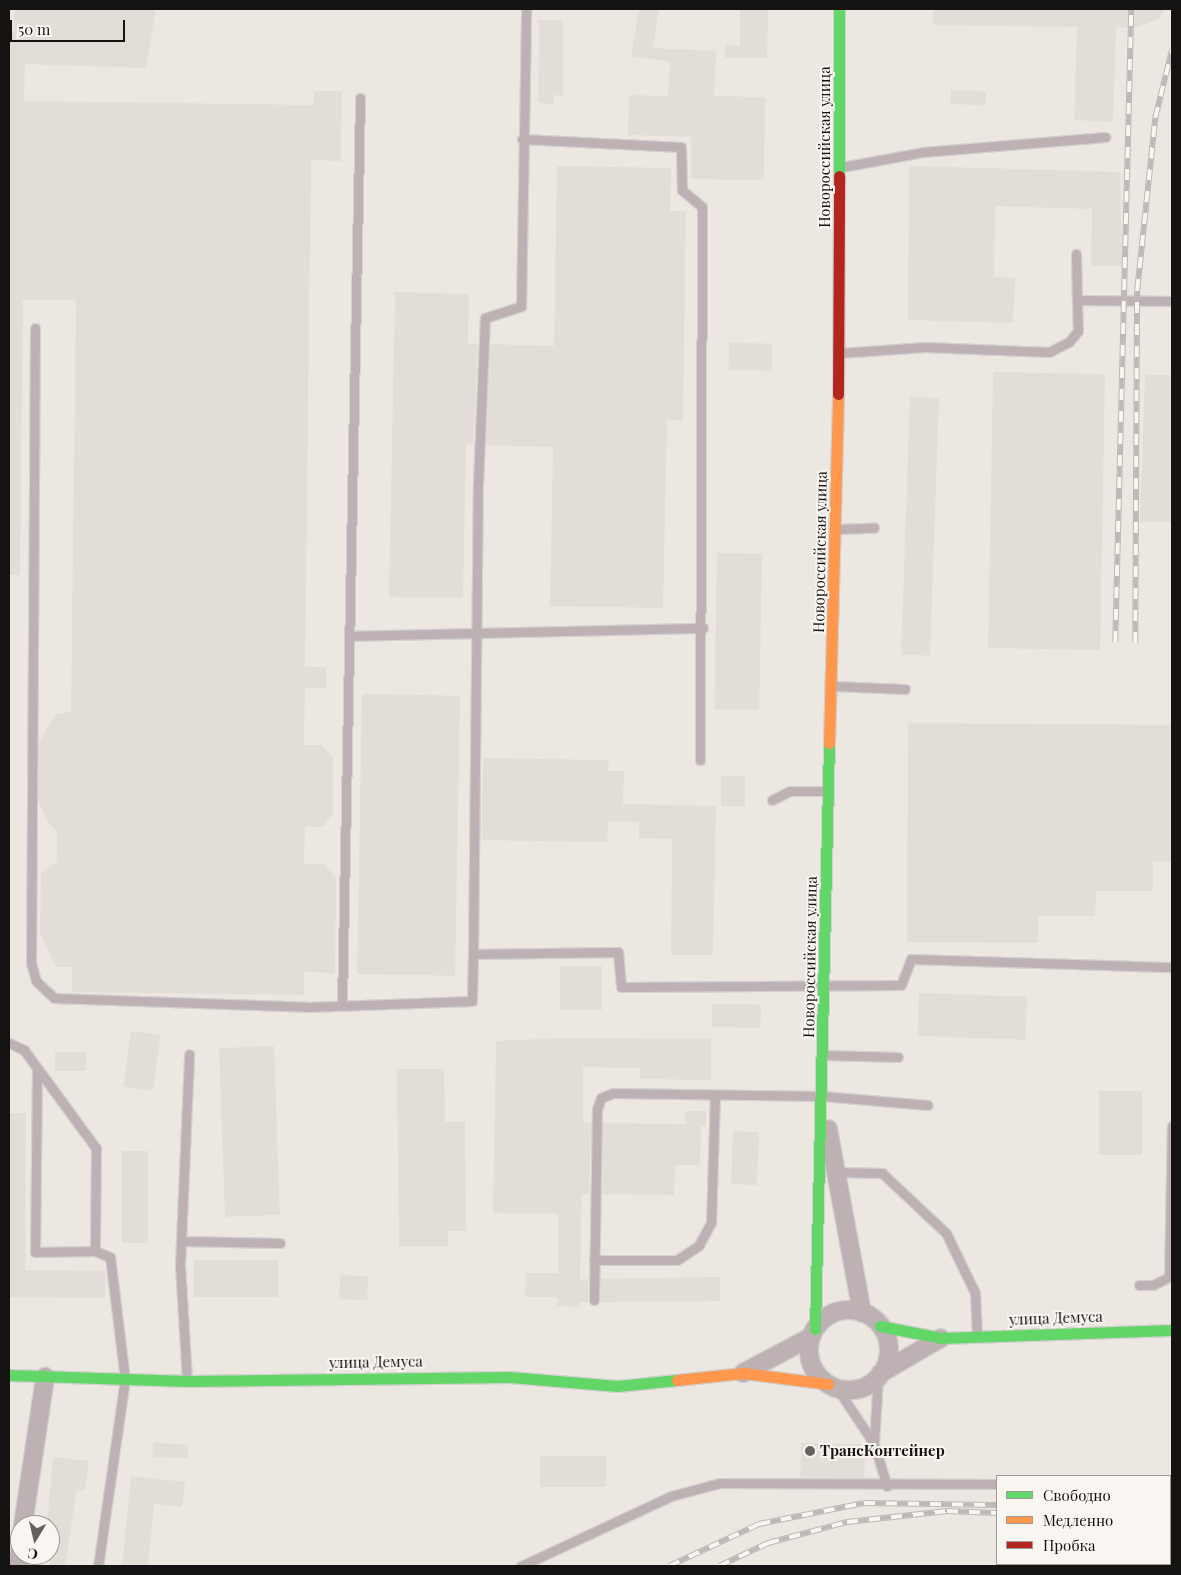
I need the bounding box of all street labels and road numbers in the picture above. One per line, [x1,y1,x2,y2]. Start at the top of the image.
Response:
street label: Новороссийская улица [816,66,834,228]
street label: Новороссийская улица [810,471,830,633]
street label: Новороссийская улица [800,876,820,1038]
street label: улица Демуса [1009,1307,1103,1329]
street label: улица Демуса [329,1352,423,1372]

